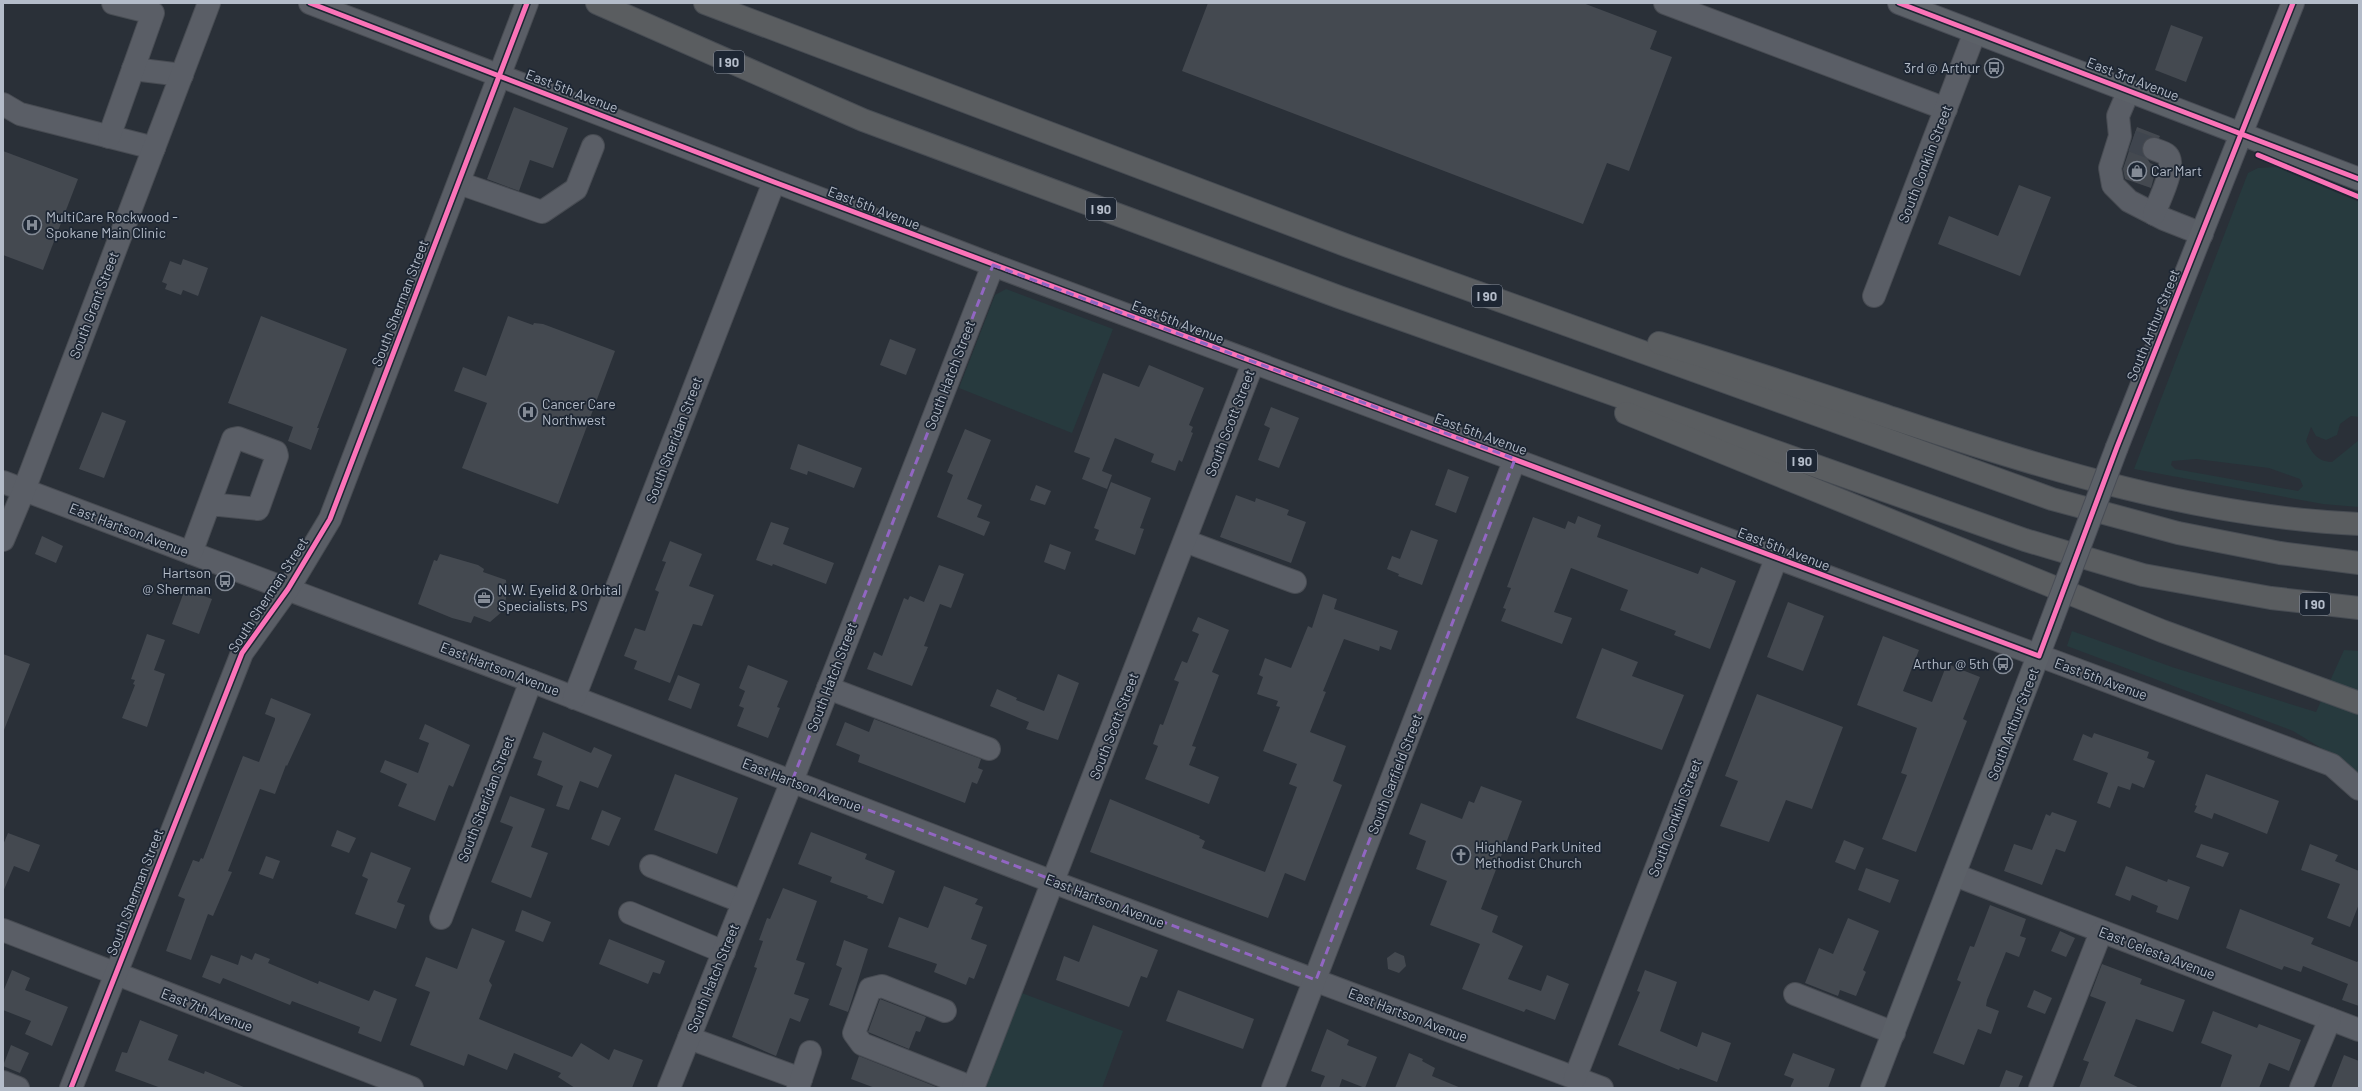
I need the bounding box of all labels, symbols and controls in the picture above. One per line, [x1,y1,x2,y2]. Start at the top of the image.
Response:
road number: I 90 [714,51,744,73]
street label: East 3rd Avenue [2085,53,2182,104]
bus stop icon: 3rd @ Arthur [1983,57,2005,79]
place label: 3rd @ Arthur [1904,59,1980,76]
street label: East 5th Avenue [524,65,621,116]
street label: South Conklin Street [1894,103,1955,225]
shop icon: Car Mart [2126,160,2148,182]
place label: Car Mart [2151,162,2202,179]
street label: East 5th Avenue [826,182,923,233]
road number: I 90 [1086,198,1116,220]
place label: MultiCare Rockwood - Spokane Main Clinic [46,208,178,241]
hospital icon: MultiCare Rockwood - Spokane Main Clinic [21,214,43,236]
street label: South Sherman Street [368,237,432,369]
street label: South Grant Street [65,249,122,361]
street label: South Arthur Street [2122,267,2183,383]
road number: I 90 [1472,285,1502,307]
street label: East 5th Avenue [1130,296,1227,347]
street label: South Hatch Street [921,318,978,432]
street label: South Scott Street [1201,367,1258,479]
street label: South Sheridan Street [642,374,705,505]
place label: Cancer Care Northwest [542,395,616,428]
hospital icon: Cancer Care Northwest [517,401,539,423]
street label: East 5th Avenue [1433,409,1530,458]
road number: I 90 [1787,450,1817,472]
street label: East Hartson Avenue [67,499,191,560]
street label: East 5th Avenue [1736,523,1833,574]
street label: South Sherman Street [224,534,311,656]
place label: Hartson @ Sherman [142,564,211,597]
bus stop icon: Hartson @ Sherman [214,570,236,592]
place label: N.W. Eyelid & Orbital Specialists, PS [498,581,621,614]
office icon: N.W. Eyelid & Orbital Specialists, PS [473,587,495,609]
road number: I 90 [2300,593,2330,615]
street label: South Hatch Street [803,620,860,734]
street label: East Hartson Avenue [438,638,562,699]
bus stop icon: Arthur @ 5th [1992,653,2014,675]
street label: East 5th Avenue [2053,654,2150,703]
place label: Arthur @ 5th [1913,655,1989,672]
street label: South Arthur Street [1983,665,2042,782]
street label: South Scott Street [1085,670,1142,782]
street label: South Garfield Street [1364,711,1425,836]
street label: South Sheridan Street [454,733,517,864]
street label: East Hartson Avenue [740,754,864,815]
street label: South Conklin Street [1644,757,1705,879]
street label: South Sherman Street [103,826,167,958]
place label: Highland Park United Methodist Church [1475,838,1602,871]
church icon: Highland Park United Methodist Church [1450,844,1472,866]
street label: East Hartson Avenue [1043,870,1167,931]
street label: South Hatch Street [683,921,742,1035]
street label: East Celesta Avenue [2097,923,2218,983]
street label: East 7th Avenue [159,984,255,1035]
street label: East Hartson Avenue [1346,984,1470,1045]

